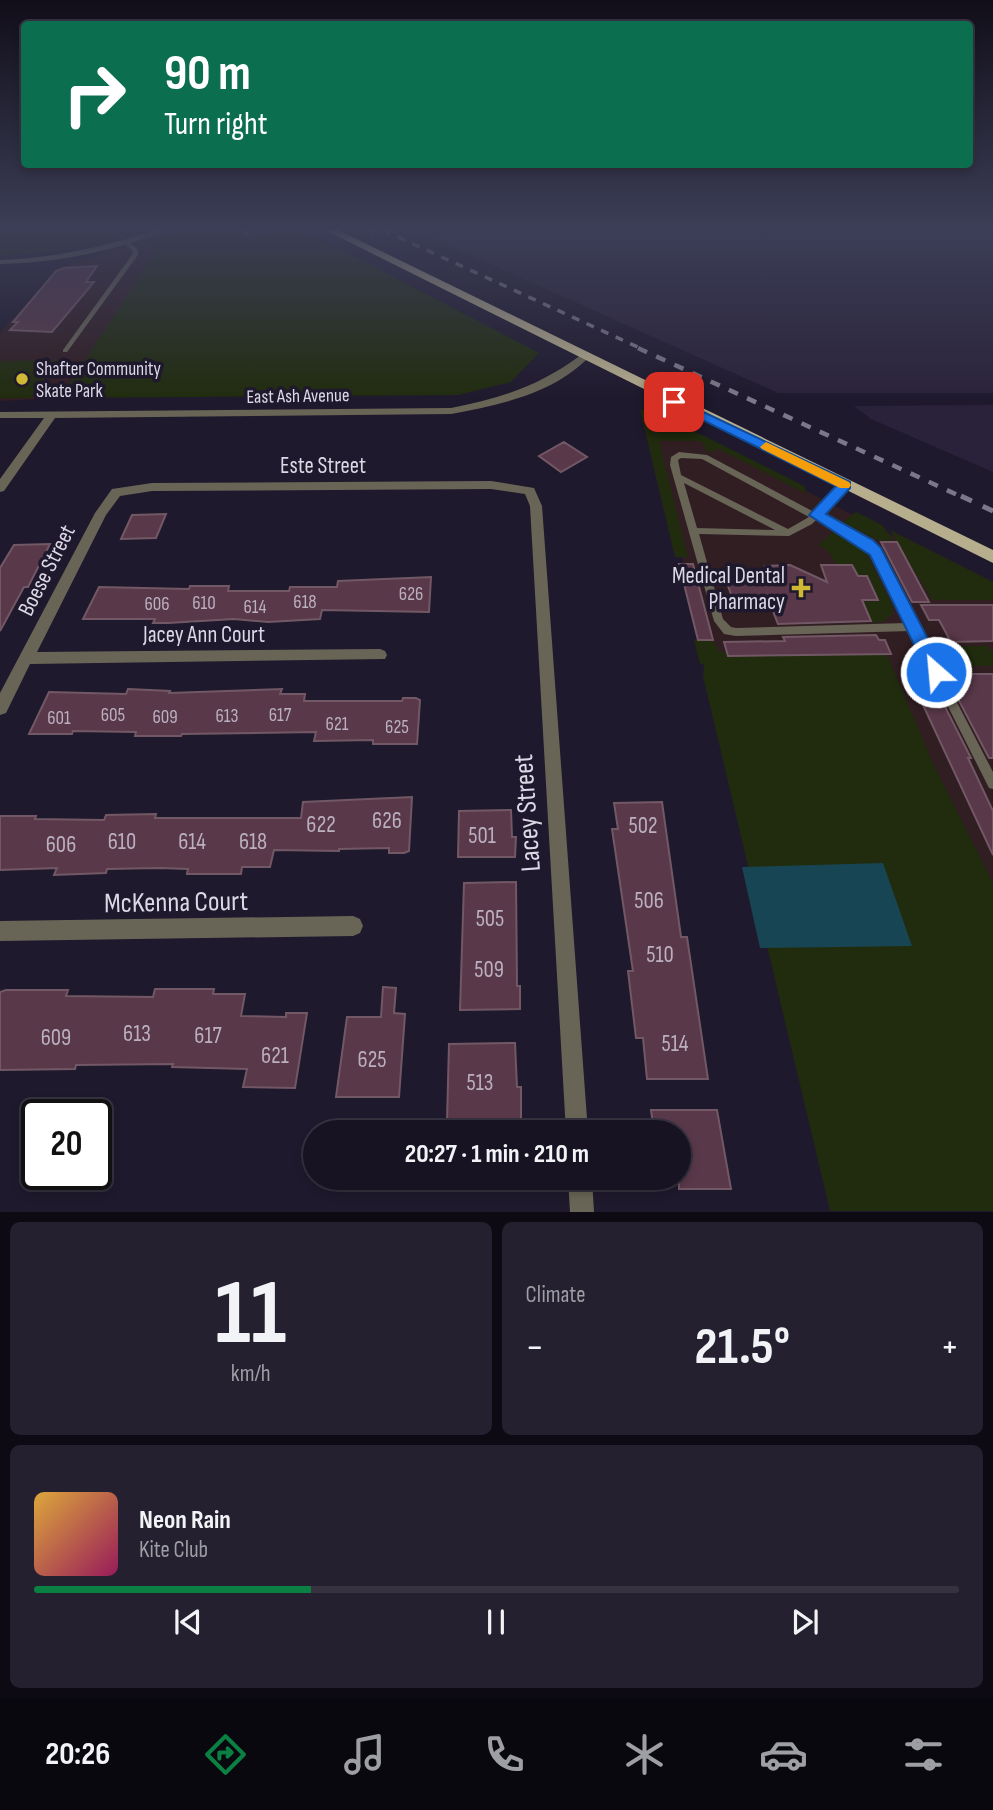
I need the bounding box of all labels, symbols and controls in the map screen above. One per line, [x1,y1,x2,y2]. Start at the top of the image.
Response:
text: 90 m [164,45,251,104]
icon: right [49,49,140,140]
text: Turn right [164,105,268,144]
place label: Shafter Community Skate Park [36,358,162,403]
marker: Shafter Community Skate Park [14,371,30,387]
pin [644,372,704,432]
icon: arrive [655,383,693,421]
street label: East Ash Avenue [246,384,350,409]
street label: Este Street [280,452,366,480]
street label: Boese Street [12,520,82,621]
place label: Medical Dental Pharmacy [672,562,785,616]
marker: Medical Dental Pharmacy [791,578,811,598]
house number: 626 [399,583,423,606]
house number: 618 [293,591,317,614]
house number: 610 [192,592,216,615]
house number: 606 [144,593,170,616]
house number: 614 [244,596,267,619]
street label: Jacey Ann Court [142,621,265,649]
position arrow [899,635,973,709]
house number: 605 [101,704,125,727]
house number: 617 [269,704,292,727]
house number: 613 [216,705,239,728]
house number: 609 [152,706,178,729]
house number: 601 [47,707,71,730]
house number: 621 [325,713,349,736]
house number: 625 [385,716,409,739]
street label: Lacey Street [507,753,548,873]
house number: 626 [372,807,402,835]
house number: 622 [306,811,336,839]
house number: 502 [629,812,657,840]
house number: 501 [468,822,496,850]
house number: 610 [108,828,136,856]
house number: 614 [178,828,206,856]
house number: 618 [239,828,267,856]
house number: 606 [46,831,76,859]
street label: McKenna Court [104,885,248,920]
house number: 506 [634,887,664,915]
house number: 505 [476,905,504,933]
house number: 510 [646,941,674,969]
house number: 509 [474,956,504,984]
house number: 613 [123,1020,151,1048]
house number: 617 [194,1022,222,1050]
house number: 609 [41,1024,71,1052]
house number: 514 [662,1030,689,1058]
house number: 621 [261,1042,289,1070]
house number: 625 [358,1046,386,1074]
house number: 513 [467,1069,493,1097]
speed limit sign: 20 [21,1099,112,1190]
text: 20:27 · 1 min · 210 m [405,1139,589,1170]
text: 11 [215,1260,286,1369]
text: Climate [526,1281,585,1309]
text: 21.5° [695,1316,790,1379]
text: − [526,1325,544,1370]
text: + [940,1325,959,1370]
text: km/h [231,1360,271,1388]
text: Neon Rain [139,1505,231,1536]
text: Kite Club [139,1536,208,1564]
icon: previous [169,1603,207,1641]
icon: pause [477,1603,515,1641]
icon: next [786,1603,824,1641]
icon: directions [201,1730,250,1779]
icon: music [340,1730,389,1779]
icon: phone [480,1730,529,1779]
icon: climate [620,1730,669,1779]
icon: car [759,1730,808,1779]
icon: filters [899,1730,948,1779]
text: 20:26 [45,1735,110,1774]

